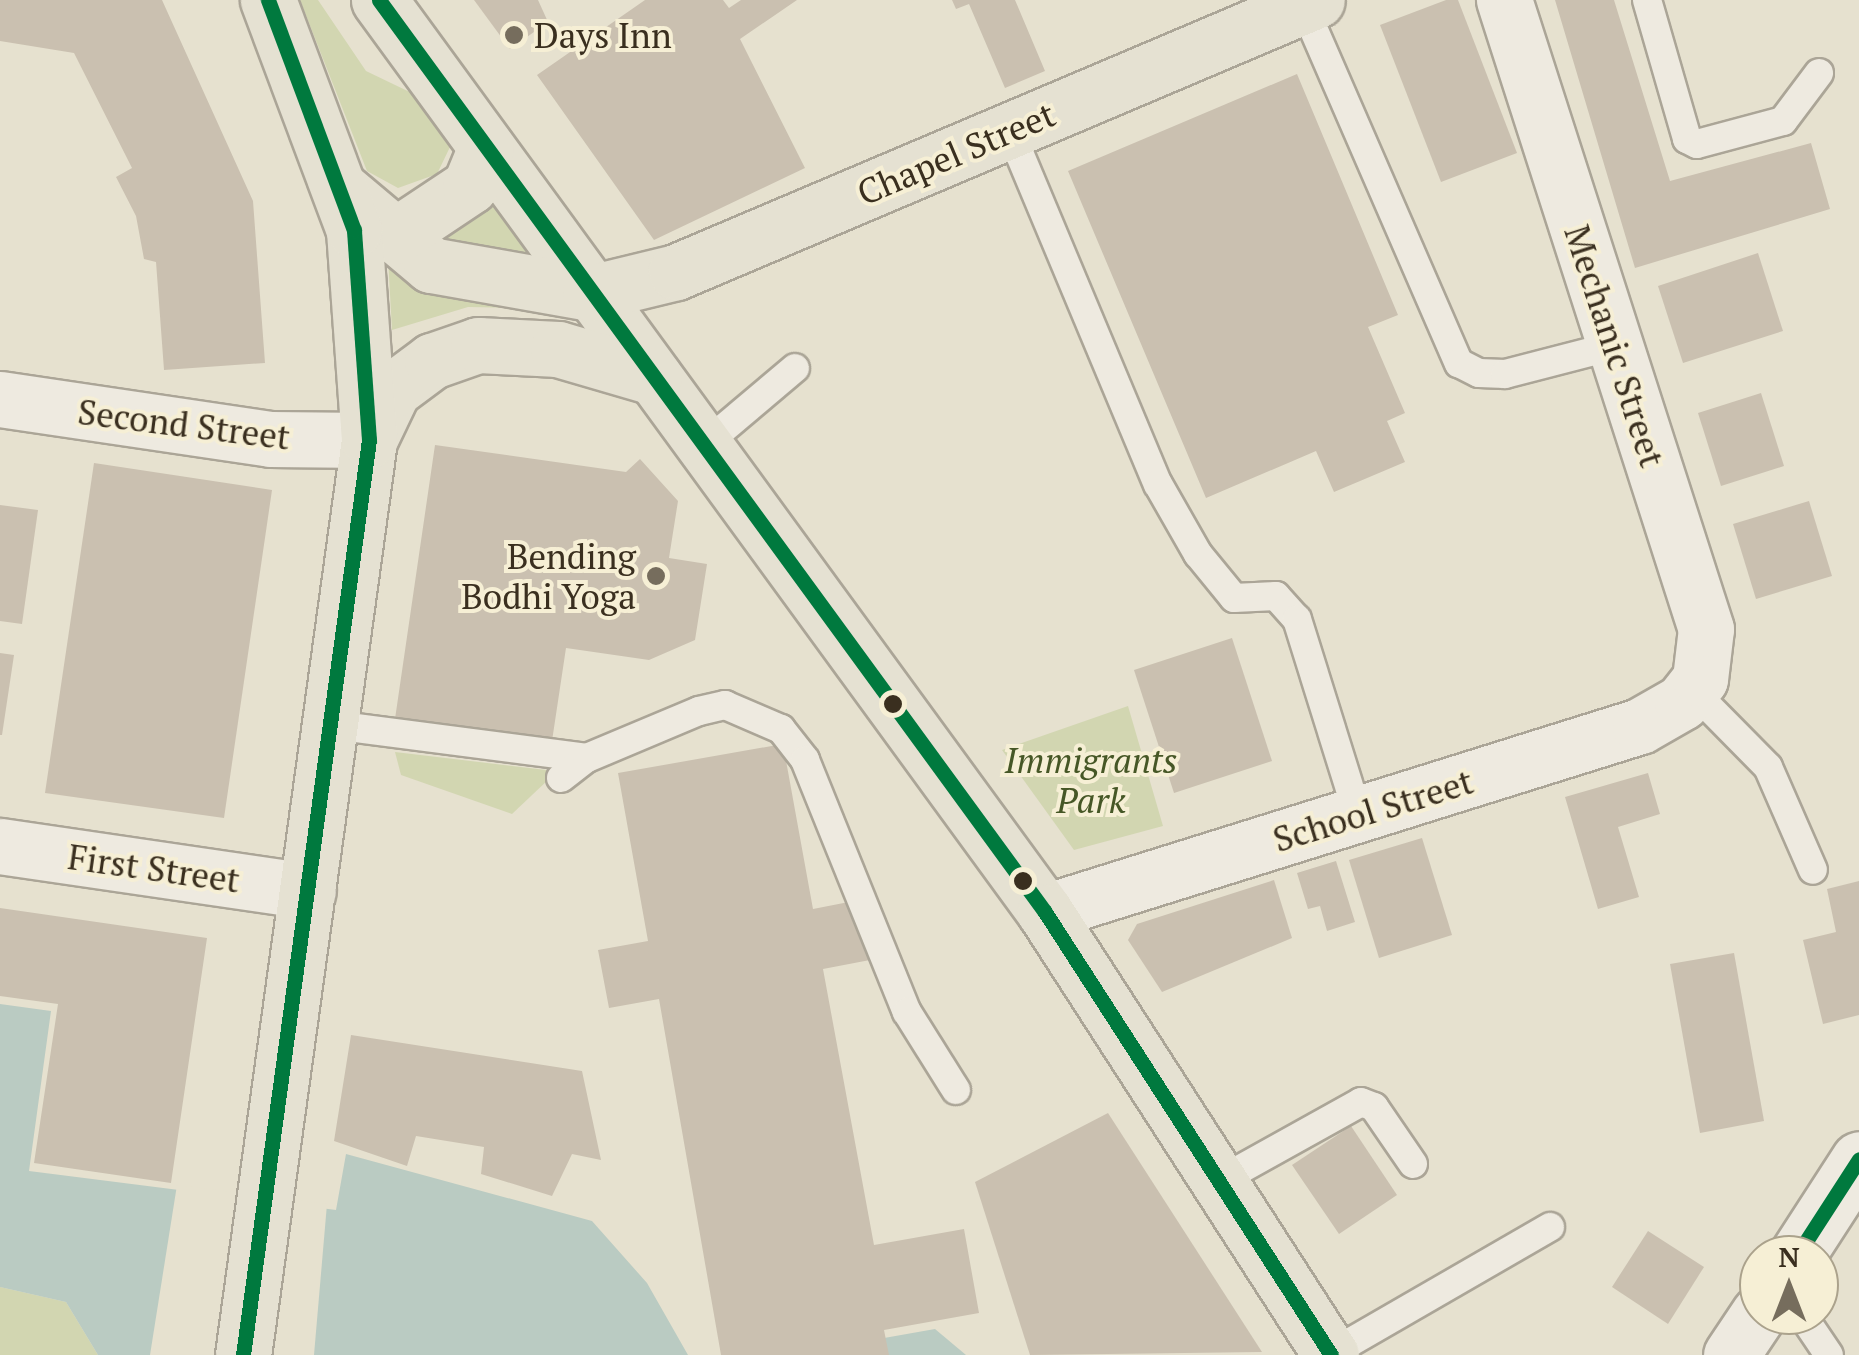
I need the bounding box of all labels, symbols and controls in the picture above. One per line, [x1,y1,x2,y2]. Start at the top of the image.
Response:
place label: Days Inn [534,14,672,56]
marker: Days Inn [503,24,525,46]
street label: Chapel Street [851,93,1061,213]
street label: Mechanic Street [1556,220,1674,472]
street label: Second Street [75,390,293,458]
place label: Bending Bodhi Yoga [461,535,636,617]
marker: Bending Bodhi Yoga [645,565,667,587]
unlabelled marker [883,694,903,714]
park label: Immigrants Park [1005,739,1177,821]
street label: School Street [1268,760,1478,860]
street label: First Street [65,835,243,901]
unlabelled marker [1013,871,1033,891]
north arrow [1739,1235,1839,1335]
text: N [1778,1238,1800,1275]

